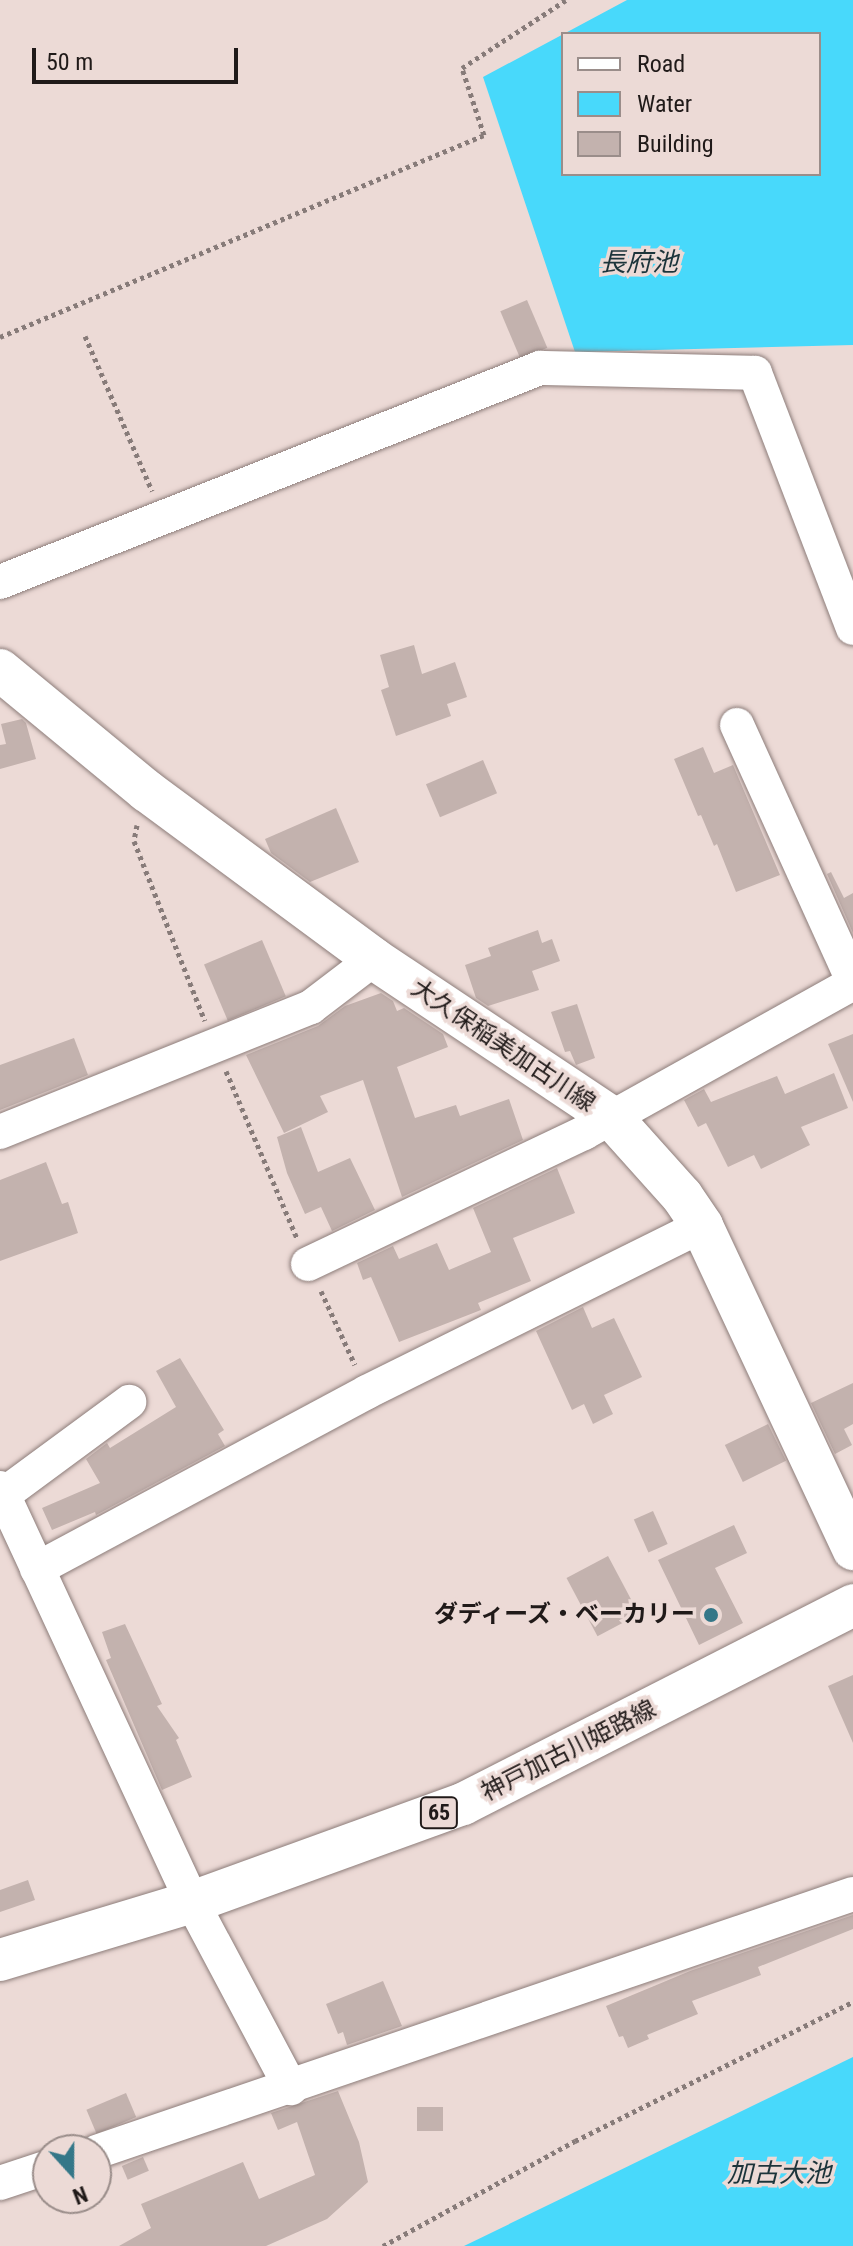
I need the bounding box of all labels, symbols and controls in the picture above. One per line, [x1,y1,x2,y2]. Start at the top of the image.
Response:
scale bar [36,32,242,82]
legend [561,32,821,176]
text: 50 m [46,48,93,76]
text: Road [637,50,685,78]
text: Water [637,90,692,118]
text: Building [637,130,714,158]
water label: 長府池 [600,247,678,279]
street label: 大久保稲美加古川線 [405,974,601,1118]
place label: ダディーズ・ベーカリー [431,1601,695,1629]
marker: ダディーズ・ベーカリー [702,1606,720,1624]
street label: 神戸加古川姫路線 [477,1695,661,1807]
road number: 65 [419,1795,459,1831]
north arrow [32,2134,112,2214]
water label: 加古大池 [727,2158,831,2190]
text: N [69,2181,91,2209]

